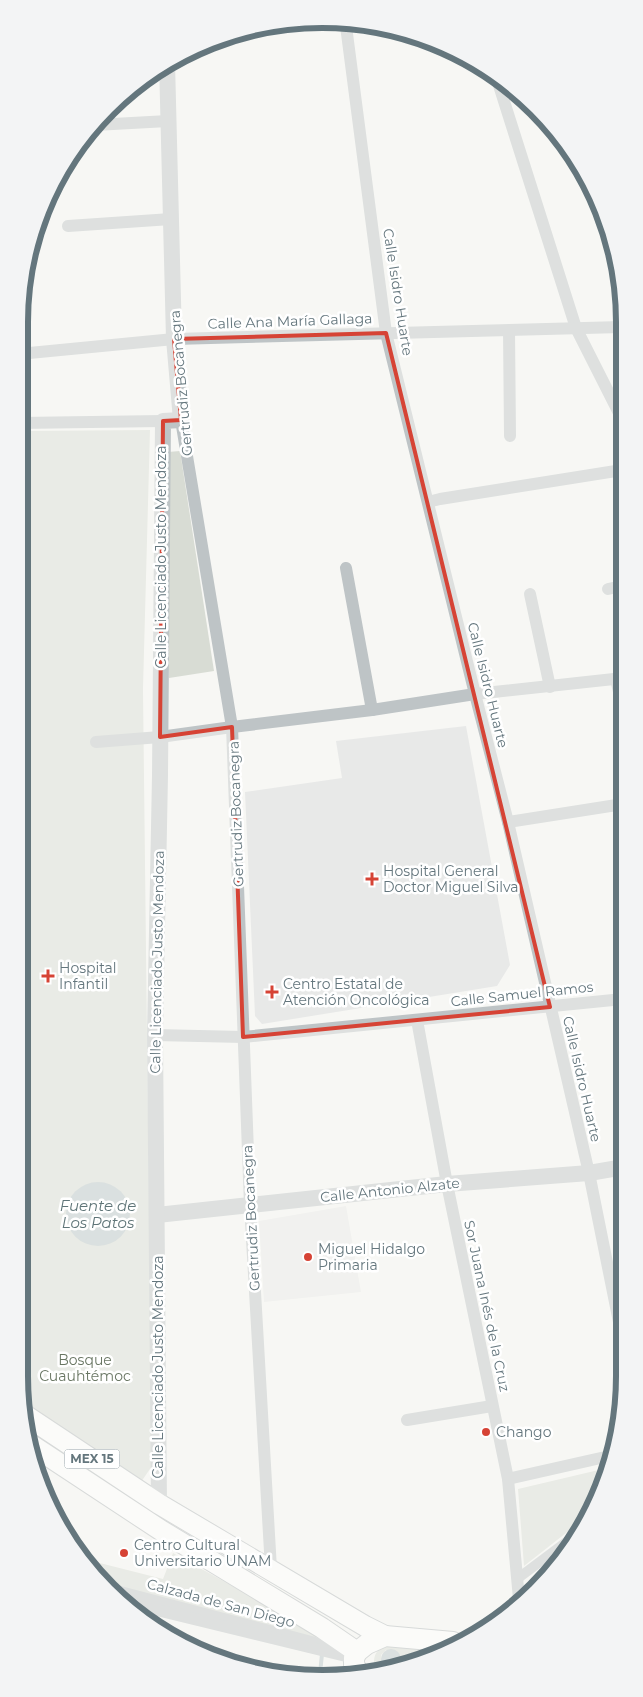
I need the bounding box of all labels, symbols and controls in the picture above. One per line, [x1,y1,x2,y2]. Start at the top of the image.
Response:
street label: Calle Isidro Huarte [379,227,417,357]
street label: Gertrudiz Bocanegra [166,309,196,457]
street label: Calle Ana María Gallaga [207,309,373,333]
street label: Calle Licenciado Justo Mendoza [152,445,170,669]
street label: Calle Isidro Huarte [464,620,512,750]
street label: Gertrudiz Bocanegra [224,741,248,887]
street label: Calle Licenciado Justo Mendoza [146,850,168,1074]
place label: Hospital General Doctor Miguel Silva [383,862,519,896]
marker: Hospital General Doctor Miguel Silva [365,872,379,886]
place label: Hospital Infantil [59,959,117,993]
marker: Hospital Infantil [41,969,55,983]
place label: Centro Estatal de Atención Oncológica [283,975,430,1009]
street label: Calle Samuel Ramos [450,978,594,1010]
marker: Centro Estatal de Atención Oncológica [265,985,279,999]
street label: Calle Isidro Huarte [559,1014,605,1144]
street label: Gertrudiz Bocanegra [238,1145,264,1291]
street label: Calle Antonio Alzate [319,1174,461,1206]
water label: Fuente de Los Patos [60,1196,136,1232]
street label: Sor Juana Inés de la Cruz [460,1219,514,1393]
place label: Miguel Hidalgo Primaria [318,1240,425,1274]
marker: Miguel Hidalgo Primaria [302,1251,314,1263]
street label: Calle Licenciado Justo Mendoza [149,1255,167,1479]
park label: Bosque Cuauhtémoc [39,1351,131,1385]
place label: Chango [496,1423,552,1441]
marker: Chango [480,1426,492,1438]
road number: MEX 15 [64,1450,120,1468]
place label: Centro Cultural Universitario UNAM [134,1536,271,1570]
marker: Centro Cultural Universitario UNAM [118,1547,130,1559]
street label: Calzada de San Diego [145,1575,297,1631]

